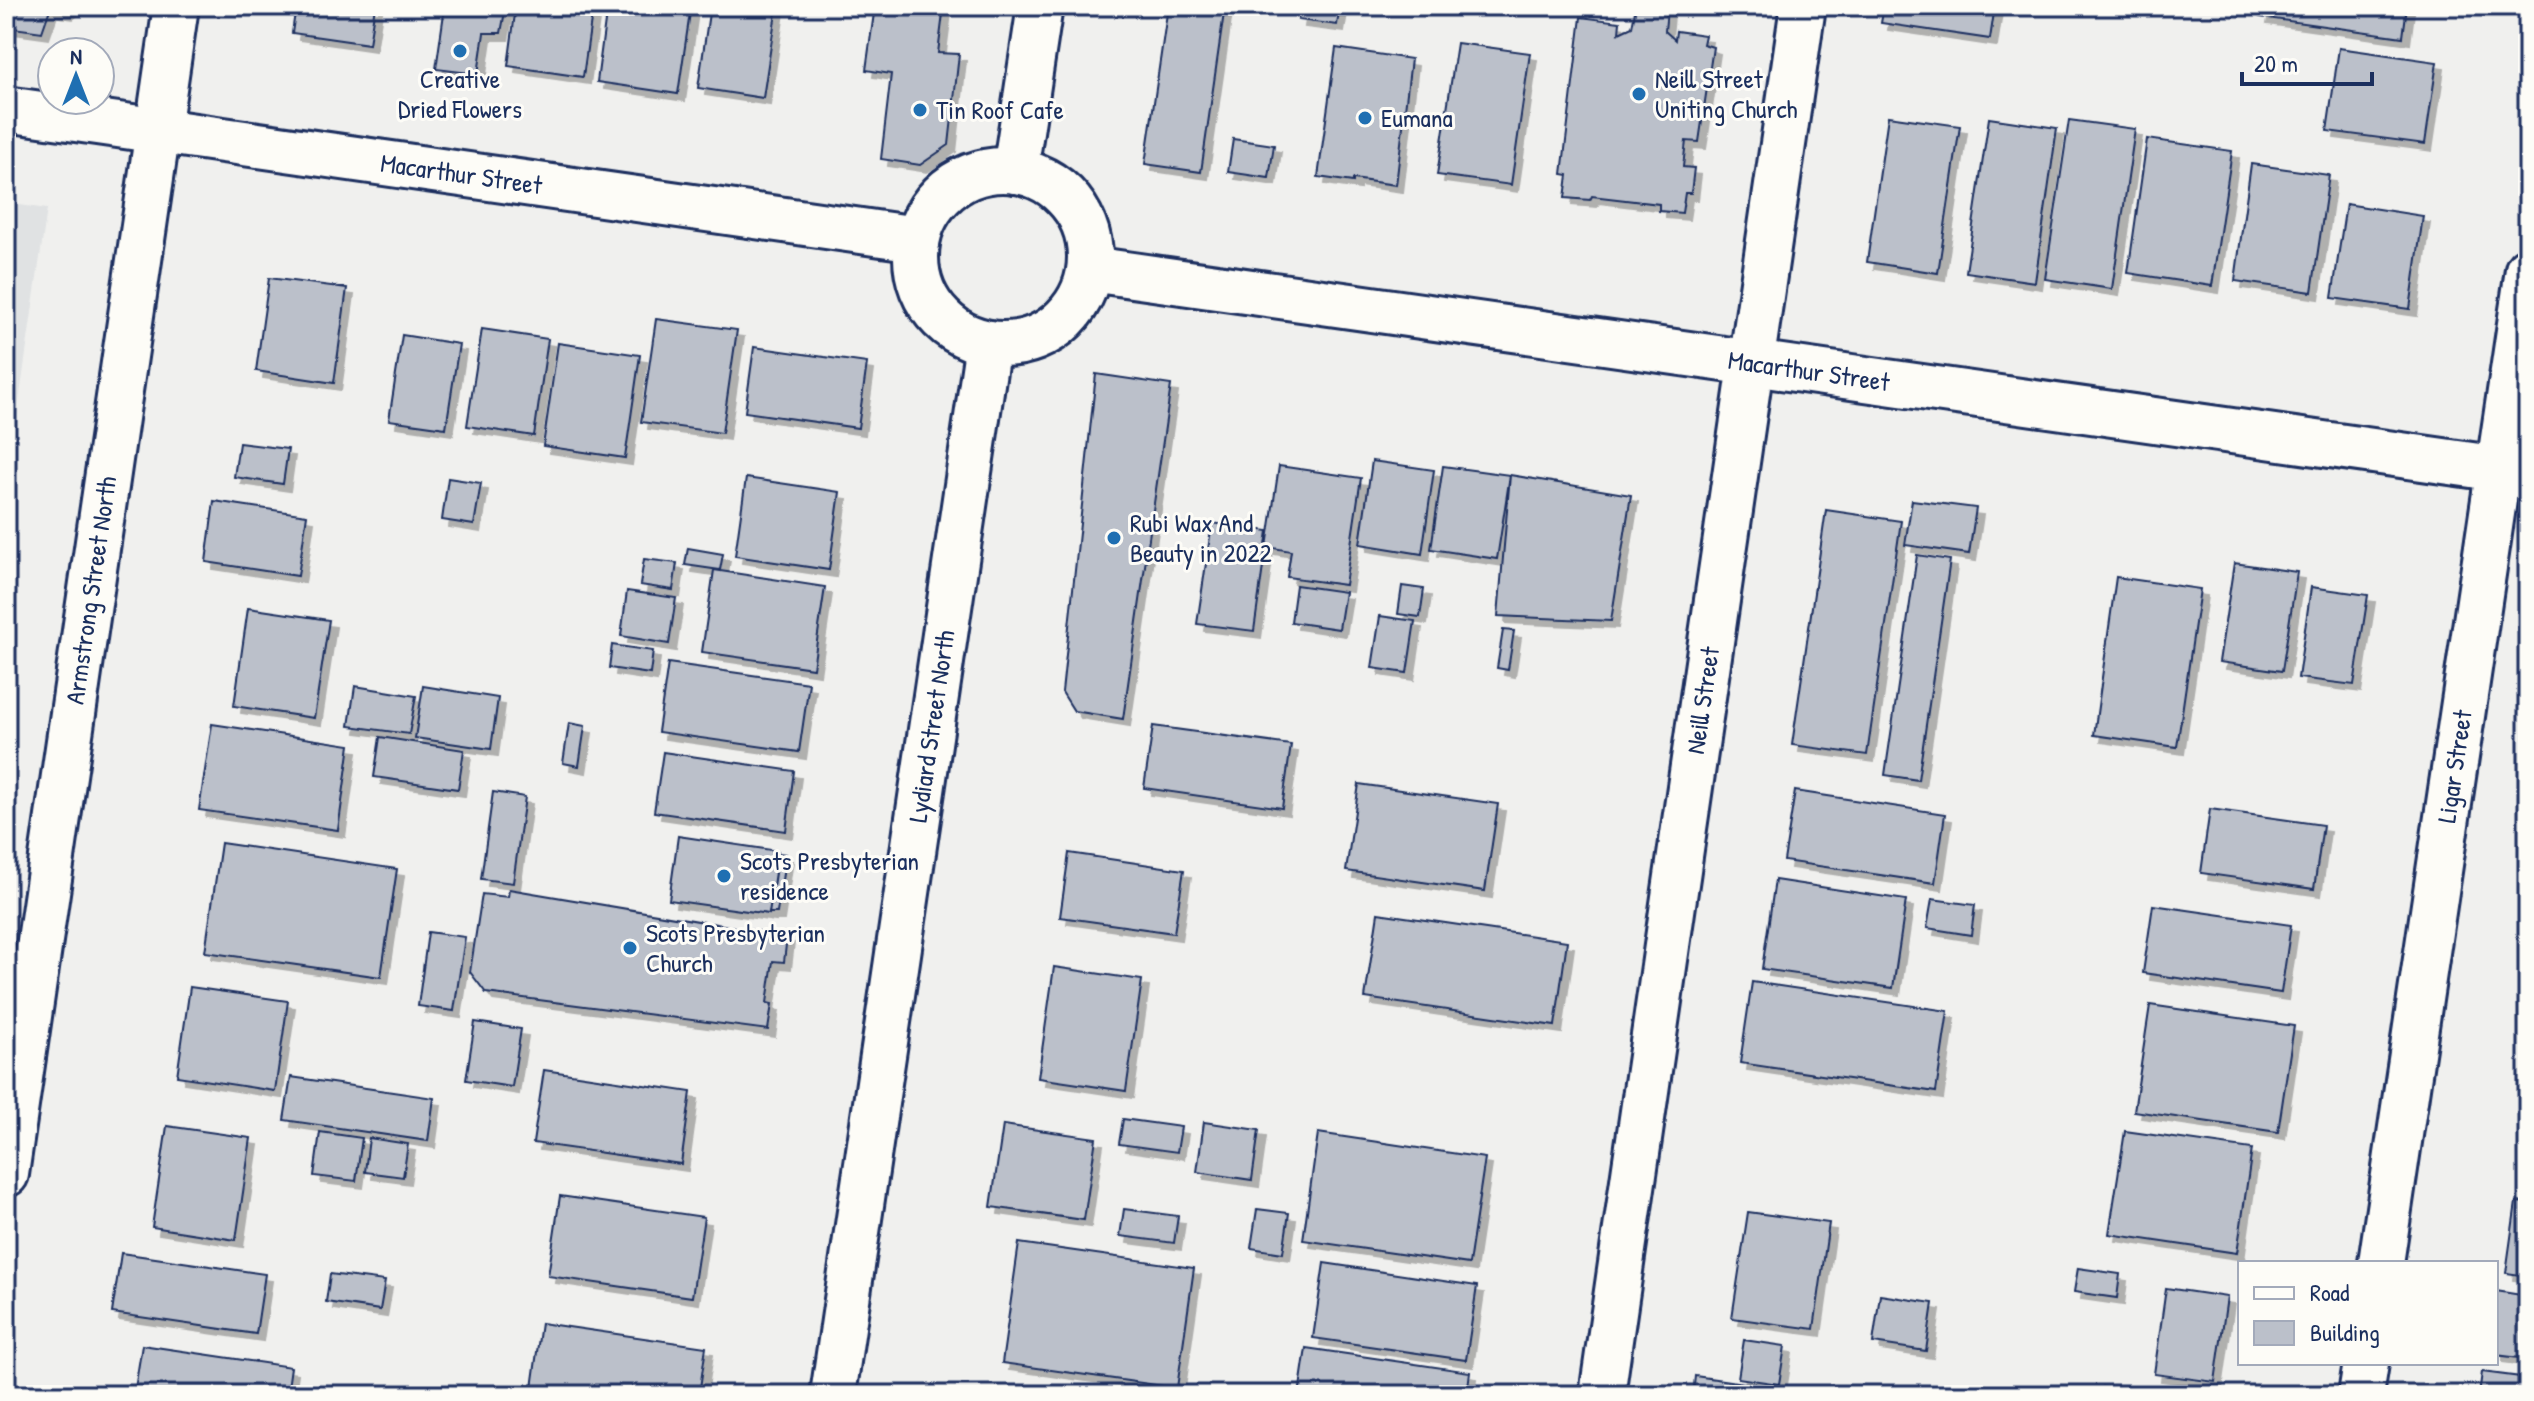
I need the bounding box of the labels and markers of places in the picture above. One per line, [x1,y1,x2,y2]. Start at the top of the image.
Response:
marker: Creative Dried Flowers [451,42,469,60]
place label: Creative Dried Flowers [398,61,522,126]
place label: Neill Street Uniting Church [1655,61,1798,126]
marker: Neill Street Uniting Church [1630,85,1648,103]
place label: Tin Roof Cafe [936,92,1064,127]
place label: Eumana [1381,100,1453,135]
marker: Tin Roof Cafe [911,101,929,119]
marker: Eumana [1356,109,1374,127]
place label: Rubi Wax And Beauty in 2022 [1130,505,1272,570]
marker: Rubi Wax And Beauty in 2022 [1105,529,1123,547]
place label: Scots Presbyterian residence [740,843,919,908]
marker: Scots Presbyterian residence [715,867,733,885]
place label: Scots Presbyterian Church [646,915,825,980]
marker: Scots Presbyterian Church [621,939,639,957]

